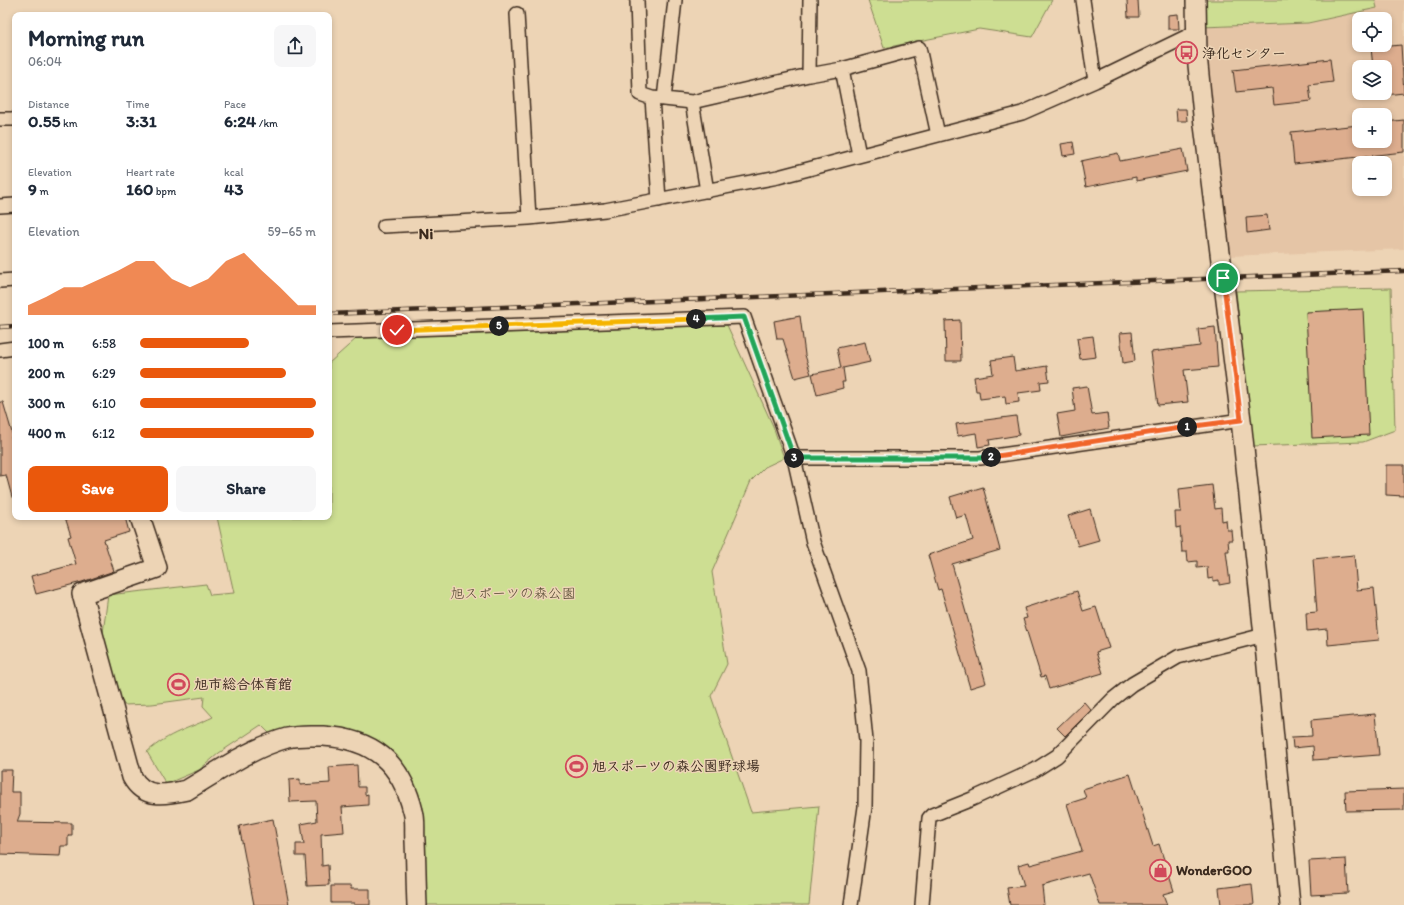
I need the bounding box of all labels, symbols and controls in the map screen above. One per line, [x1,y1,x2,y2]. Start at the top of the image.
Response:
map controls [1352,12,1392,196]
button: locate [1352,12,1392,52]
text: Morning run [28,25,144,52]
button: share [274,25,316,67]
bus stop icon: 浄化センター [1174,40,1200,66]
place label: 浄化センター [1202,45,1286,62]
text: 06:04 [28,54,62,69]
button: layers [1352,60,1392,100]
text: Distance [28,98,69,111]
text: Time [126,98,149,111]
text: Pace [224,98,246,111]
button: + [1352,108,1392,148]
text: 0.55 [28,111,61,131]
text: 3:31 [126,111,157,131]
text: 6:24 [224,111,256,131]
text: km [61,117,78,130]
text: /km [256,117,278,130]
button: − [1352,156,1392,196]
text: Elevation [28,166,72,179]
text: Heart rate [126,166,175,179]
text: kcal [224,166,244,179]
text: 9 [28,179,37,199]
text: 160 [126,179,153,199]
text: 43 [224,179,243,199]
text: m [37,185,49,198]
text: bpm [153,185,176,198]
text: Elevation [28,224,80,239]
text: 59–65 m [268,224,316,239]
district label: Ni [419,224,433,243]
pin [1206,261,1240,295]
icon: arrive [1212,267,1234,289]
pin: 4 [686,309,706,329]
text: 4 [693,312,699,325]
pin [380,313,414,347]
pin: 5 [489,316,509,336]
icon: check [386,319,408,341]
text: 5 [496,319,502,332]
text: 100 m [28,336,64,351]
text: 6:58 [92,336,116,351]
text: 200 m [28,366,65,381]
text: 6:29 [92,366,116,381]
text: 300 m [28,396,65,411]
text: 6:10 [92,396,116,411]
pin: 1 [1177,417,1197,437]
text: 1 [1184,420,1190,433]
text: 400 m [28,426,66,441]
text: 6:12 [92,426,115,441]
pin: 2 [981,447,1001,467]
pin: 3 [784,448,804,468]
text: 2 [988,450,994,463]
text: 3 [791,451,797,464]
button: Save [28,466,168,512]
button: Share [176,466,316,512]
park label: 旭スポーツの森公園 [450,585,576,602]
sports icon: 旭市総合体育館 [165,671,191,697]
place label: 旭市総合体育館 [194,676,292,693]
sports icon: 旭スポーツの森公園野球場 [564,753,590,779]
place label: 旭スポーツの森公園野球場 [592,758,760,775]
shop icon: WonderGOO [1148,857,1174,883]
place label: WonderGOO [1176,862,1252,879]

